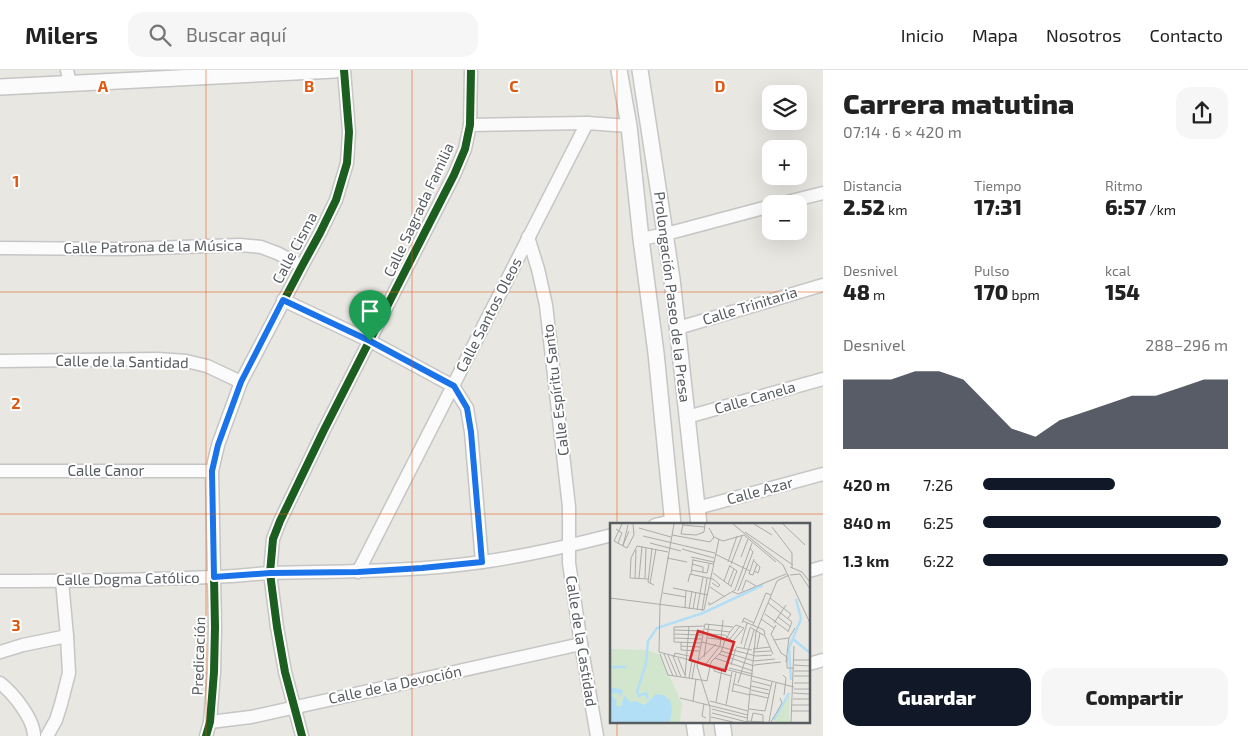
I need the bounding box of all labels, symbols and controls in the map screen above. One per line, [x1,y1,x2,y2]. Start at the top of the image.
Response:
search box [128,12,478,57]
text: Milers [25,20,98,49]
icon: search [146,21,174,49]
text: Buscar aquí [186,23,286,46]
text: Inicio [901,24,944,46]
text: Mapa [972,24,1018,46]
text: Nosotros [1046,24,1121,46]
text: Contacto [1149,24,1223,46]
text: A [98,76,109,95]
text: B [304,76,314,95]
text: C [509,76,519,95]
text: D [715,76,726,95]
map controls [762,85,807,240]
button: layers [762,85,807,130]
text: Carrera matutina [843,86,1074,120]
button: share [1176,87,1228,139]
text: 07:14 · 6 × 420 m [843,122,962,141]
street label: Calle Sagrada Familia [379,140,457,279]
button: + [762,140,807,185]
text: 1 [13,171,19,190]
text: Distancia [843,177,902,194]
text: Tiempo [974,177,1021,194]
text: Ritmo [1105,177,1143,194]
street label: Prolongación Paseo de la Presa [651,190,695,403]
text: 2.52 [843,194,885,219]
text: 17:31 [974,194,1022,219]
text: 6:57 [1105,194,1146,219]
button: − [762,195,807,240]
text: km [885,201,907,218]
text: /km [1146,201,1176,218]
street label: Calle Cisma [268,209,320,286]
street label: Calle Patrona de la Música [63,235,243,257]
street label: Calle Santos Oleos [451,254,525,375]
text: Desnivel [843,262,898,279]
text: Pulso [974,262,1009,279]
text: kcal [1105,262,1131,279]
text: 48 [843,279,870,304]
text: 170 [974,279,1008,304]
text: 154 [1105,279,1140,304]
street label: Calle Trinitaria [700,282,799,328]
text: m [870,286,885,303]
text: bpm [1008,286,1040,303]
pin [349,290,391,341]
icon: arrive [356,297,384,325]
street label: Calle Espíritu Santo [538,323,572,457]
text: Desnivel [843,335,905,354]
text: 288–296 m [1145,335,1228,354]
street label: Calle de la Santidad [55,351,189,371]
street label: Calle Canela [712,377,797,417]
text: 2 [11,393,21,412]
street label: Calle Canor [67,461,145,479]
street label: Calle Azar [725,473,795,508]
text: 420 m [843,475,890,494]
text: 7:26 [923,475,953,494]
text: 840 m [843,513,891,532]
text: 6:25 [923,513,954,532]
inset map [610,523,810,724]
text: 1.3 km [843,551,889,570]
text: 6:22 [923,551,954,570]
street label: Calle Dogma Católico [56,568,200,588]
street label: Calle de la Castidad [563,574,601,708]
text: 3 [11,615,21,634]
street label: Predicación [188,616,208,696]
street label: Calle de la Devoción [327,661,463,707]
button: Guardar [843,668,1031,726]
button: Compartir [1041,668,1228,726]

